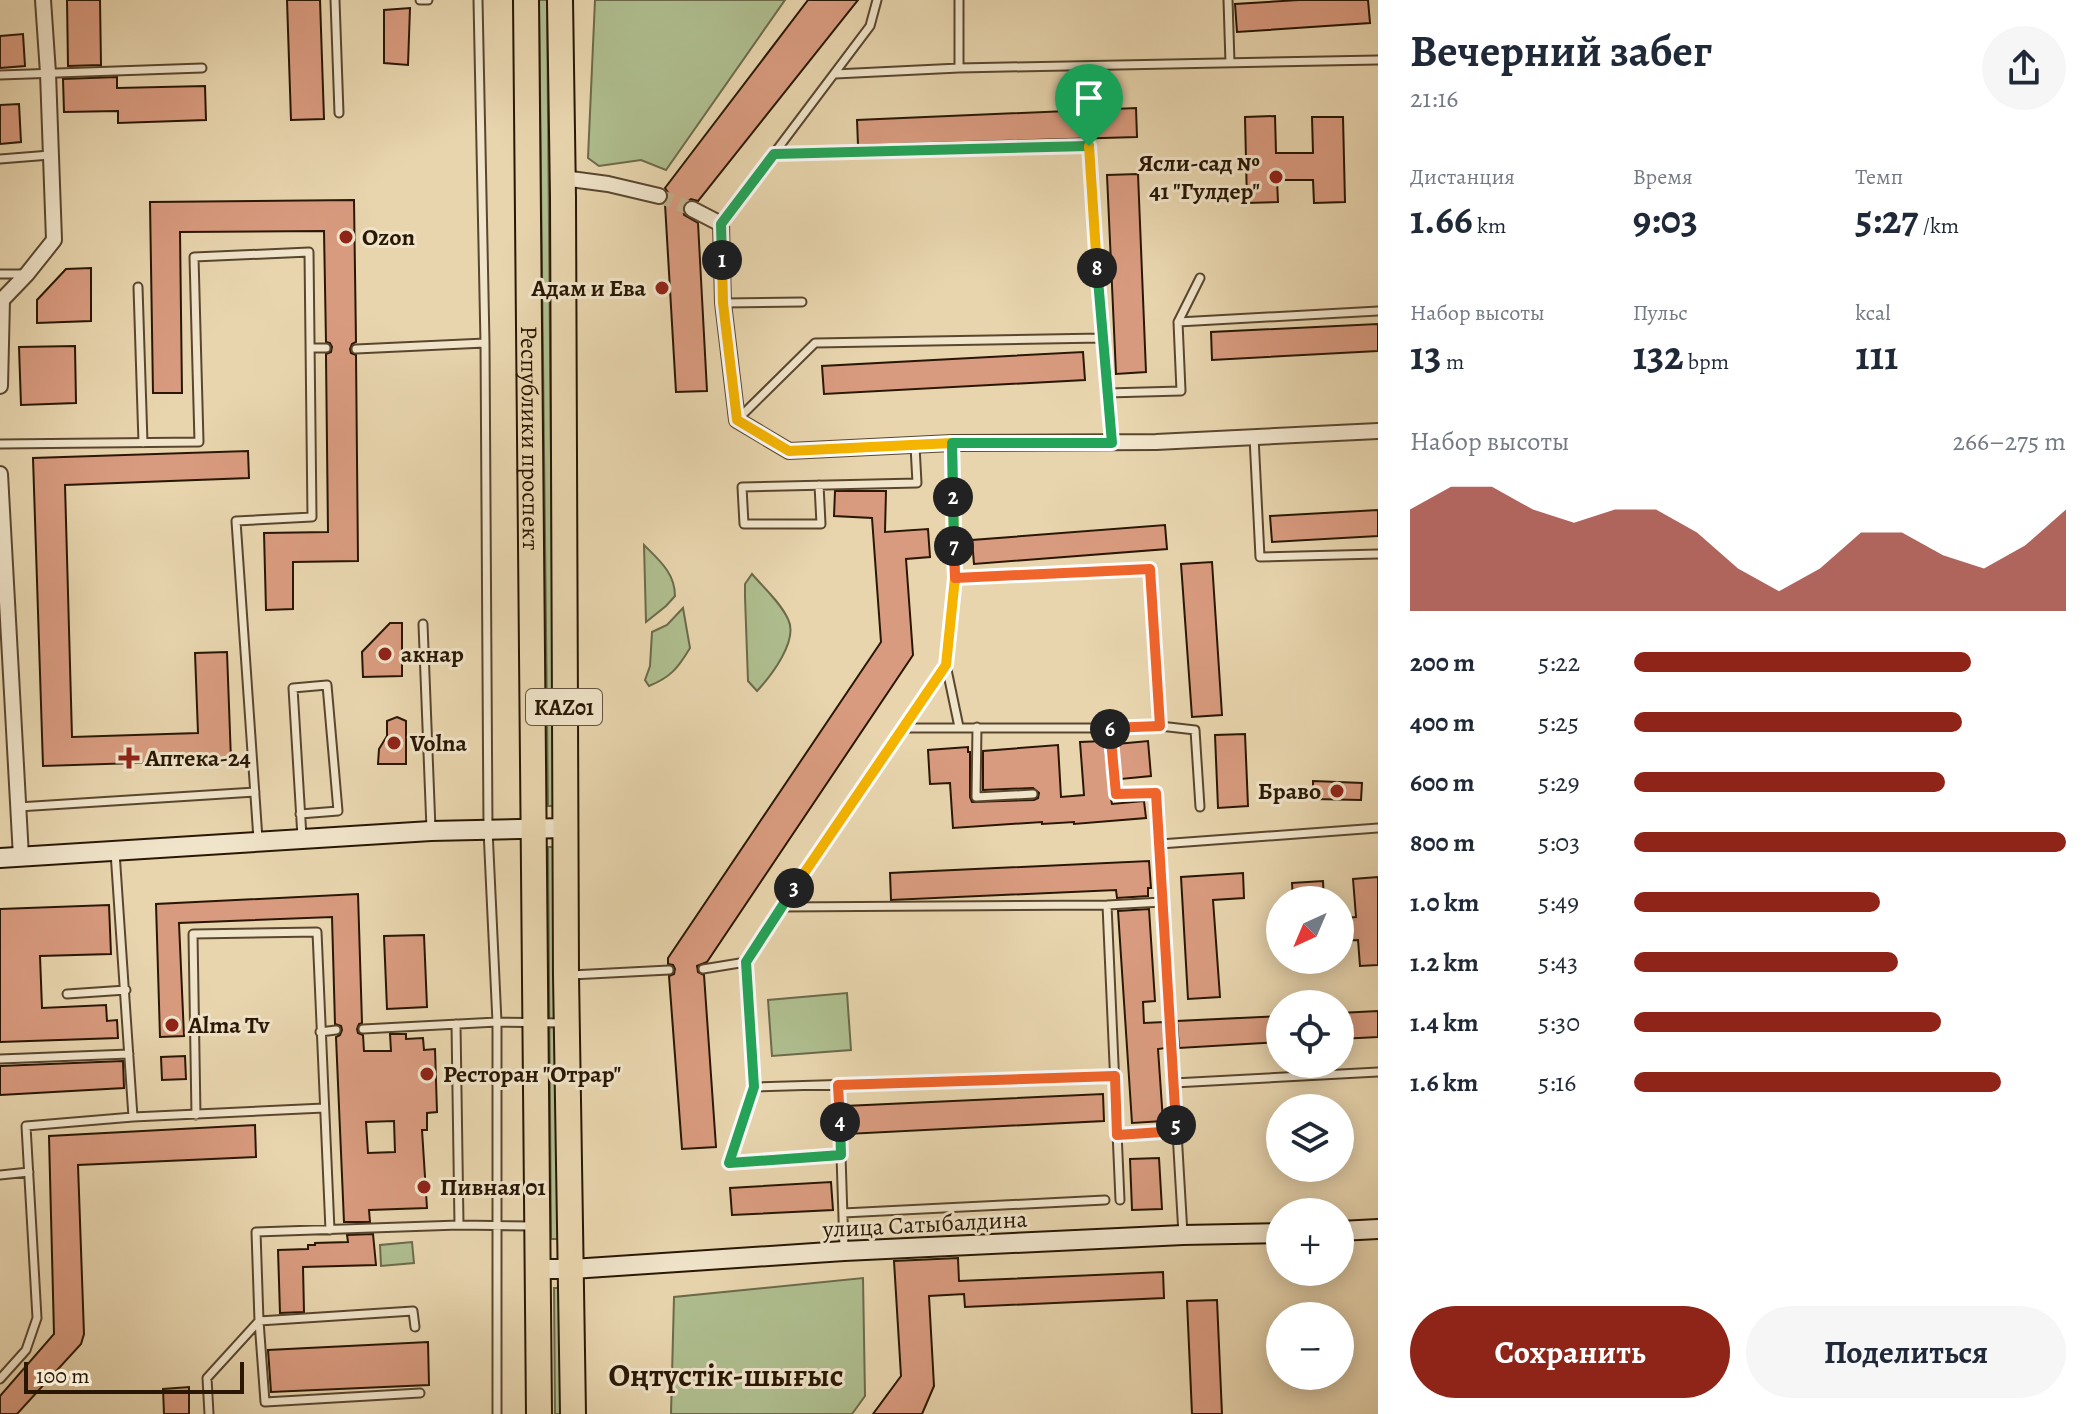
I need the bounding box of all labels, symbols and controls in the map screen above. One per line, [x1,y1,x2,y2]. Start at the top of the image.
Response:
text: Вечерний забег [1410,21,1712,81]
button: share [1982,26,2066,110]
pin [1055,64,1123,146]
icon: arrive [1067,76,1111,120]
text: 21:16 [1410,81,1458,116]
place label: Ясли-сад № 41 "Гулдер" [1138,147,1260,207]
text: Дистанция [1410,162,1515,192]
text: Время [1633,162,1693,192]
text: Темп [1855,162,1903,192]
marker: Ясли-сад № 41 "Гулдер" [1267,168,1285,186]
text: 1.66 [1410,192,1473,247]
text: 9:03 [1633,192,1698,247]
text: 5:27 [1855,192,1918,247]
text: km [1473,211,1506,241]
text: /km [1918,211,1959,241]
place label: Ozon [362,221,416,253]
marker: Ozon [337,228,355,246]
pin: 1 [702,240,742,280]
text: 1 [718,245,726,275]
pin: 8 [1077,248,1117,288]
text: 8 [1092,253,1102,283]
place label: Адам и Ева [530,272,647,304]
marker: Адам и Ева [653,279,671,297]
text: Набор высоты [1410,298,1545,328]
text: Пульс [1633,298,1688,328]
text: kcal [1855,298,1891,328]
street label: Республики проспект [513,326,547,551]
text: 13 [1410,328,1442,383]
text: 132 [1633,328,1684,383]
text: 111 [1855,328,1898,383]
text: m [1442,347,1464,377]
text: bpm [1684,347,1729,377]
text: Набор высоты [1410,424,1569,459]
text: 266–275 m [1953,424,2066,459]
pin: 2 [933,477,973,517]
text: 2 [948,482,958,512]
pin: 7 [934,526,974,566]
text: 7 [949,531,959,561]
place label: акнар [401,638,464,670]
marker: акнар [376,645,394,663]
text: 200 m [1410,645,1475,680]
text: 5:22 [1538,645,1580,680]
road number: KАZ01 [526,689,602,725]
text: 400 m [1410,705,1475,740]
text: 5:25 [1538,705,1579,740]
pin: 6 [1090,709,1130,749]
text: 6 [1105,714,1115,744]
place label: Volna [409,727,468,759]
marker: Volna [385,734,403,752]
place label: Аптека-24 [144,742,251,774]
marker: Аптека-24 [120,749,138,767]
text: 600 m [1410,765,1475,800]
text: 5:29 [1538,765,1580,800]
place label: Браво [1258,775,1321,807]
marker: Браво [1328,782,1346,800]
text: 800 m [1410,825,1475,860]
text: 5:03 [1538,825,1580,860]
pin: 3 [774,868,814,908]
text: 3 [789,873,799,903]
text: 1.0 km [1410,885,1479,920]
text: 5:49 [1538,885,1579,920]
north arrow [1266,886,1354,974]
map controls [1266,886,1354,1390]
text: 1.2 km [1410,945,1479,980]
text: 5:43 [1538,945,1578,980]
button: locate [1266,990,1354,1078]
text: 1.4 km [1410,1005,1478,1040]
text: 5:30 [1538,1005,1580,1040]
place label: Alma Tv [187,1009,270,1041]
marker: Alma Tv [163,1016,181,1034]
place label: Ресторан "Отрар" [443,1058,621,1090]
marker: Ресторан "Отрар" [418,1065,436,1083]
text: 1.6 km [1410,1065,1478,1100]
text: 5:16 [1538,1065,1576,1100]
button: layers [1266,1094,1354,1182]
pin: 4 [820,1102,860,1142]
pin: 5 [1156,1105,1196,1145]
text: 4 [835,1107,845,1137]
text: 5 [1171,1110,1181,1140]
place label: Пивная 01 [440,1171,546,1203]
marker: Пивная 01 [415,1178,433,1196]
button: + [1266,1198,1354,1286]
street label: улица Сатыбалдина [821,1203,1028,1245]
button: − [1266,1302,1354,1390]
button: Сохранить [1410,1306,1730,1398]
button: Поделиться [1746,1306,2066,1398]
district label: Оңтүстік-шығыс [609,1353,844,1397]
scale bar [24,1358,244,1394]
text: 100 m [36,1361,90,1391]

